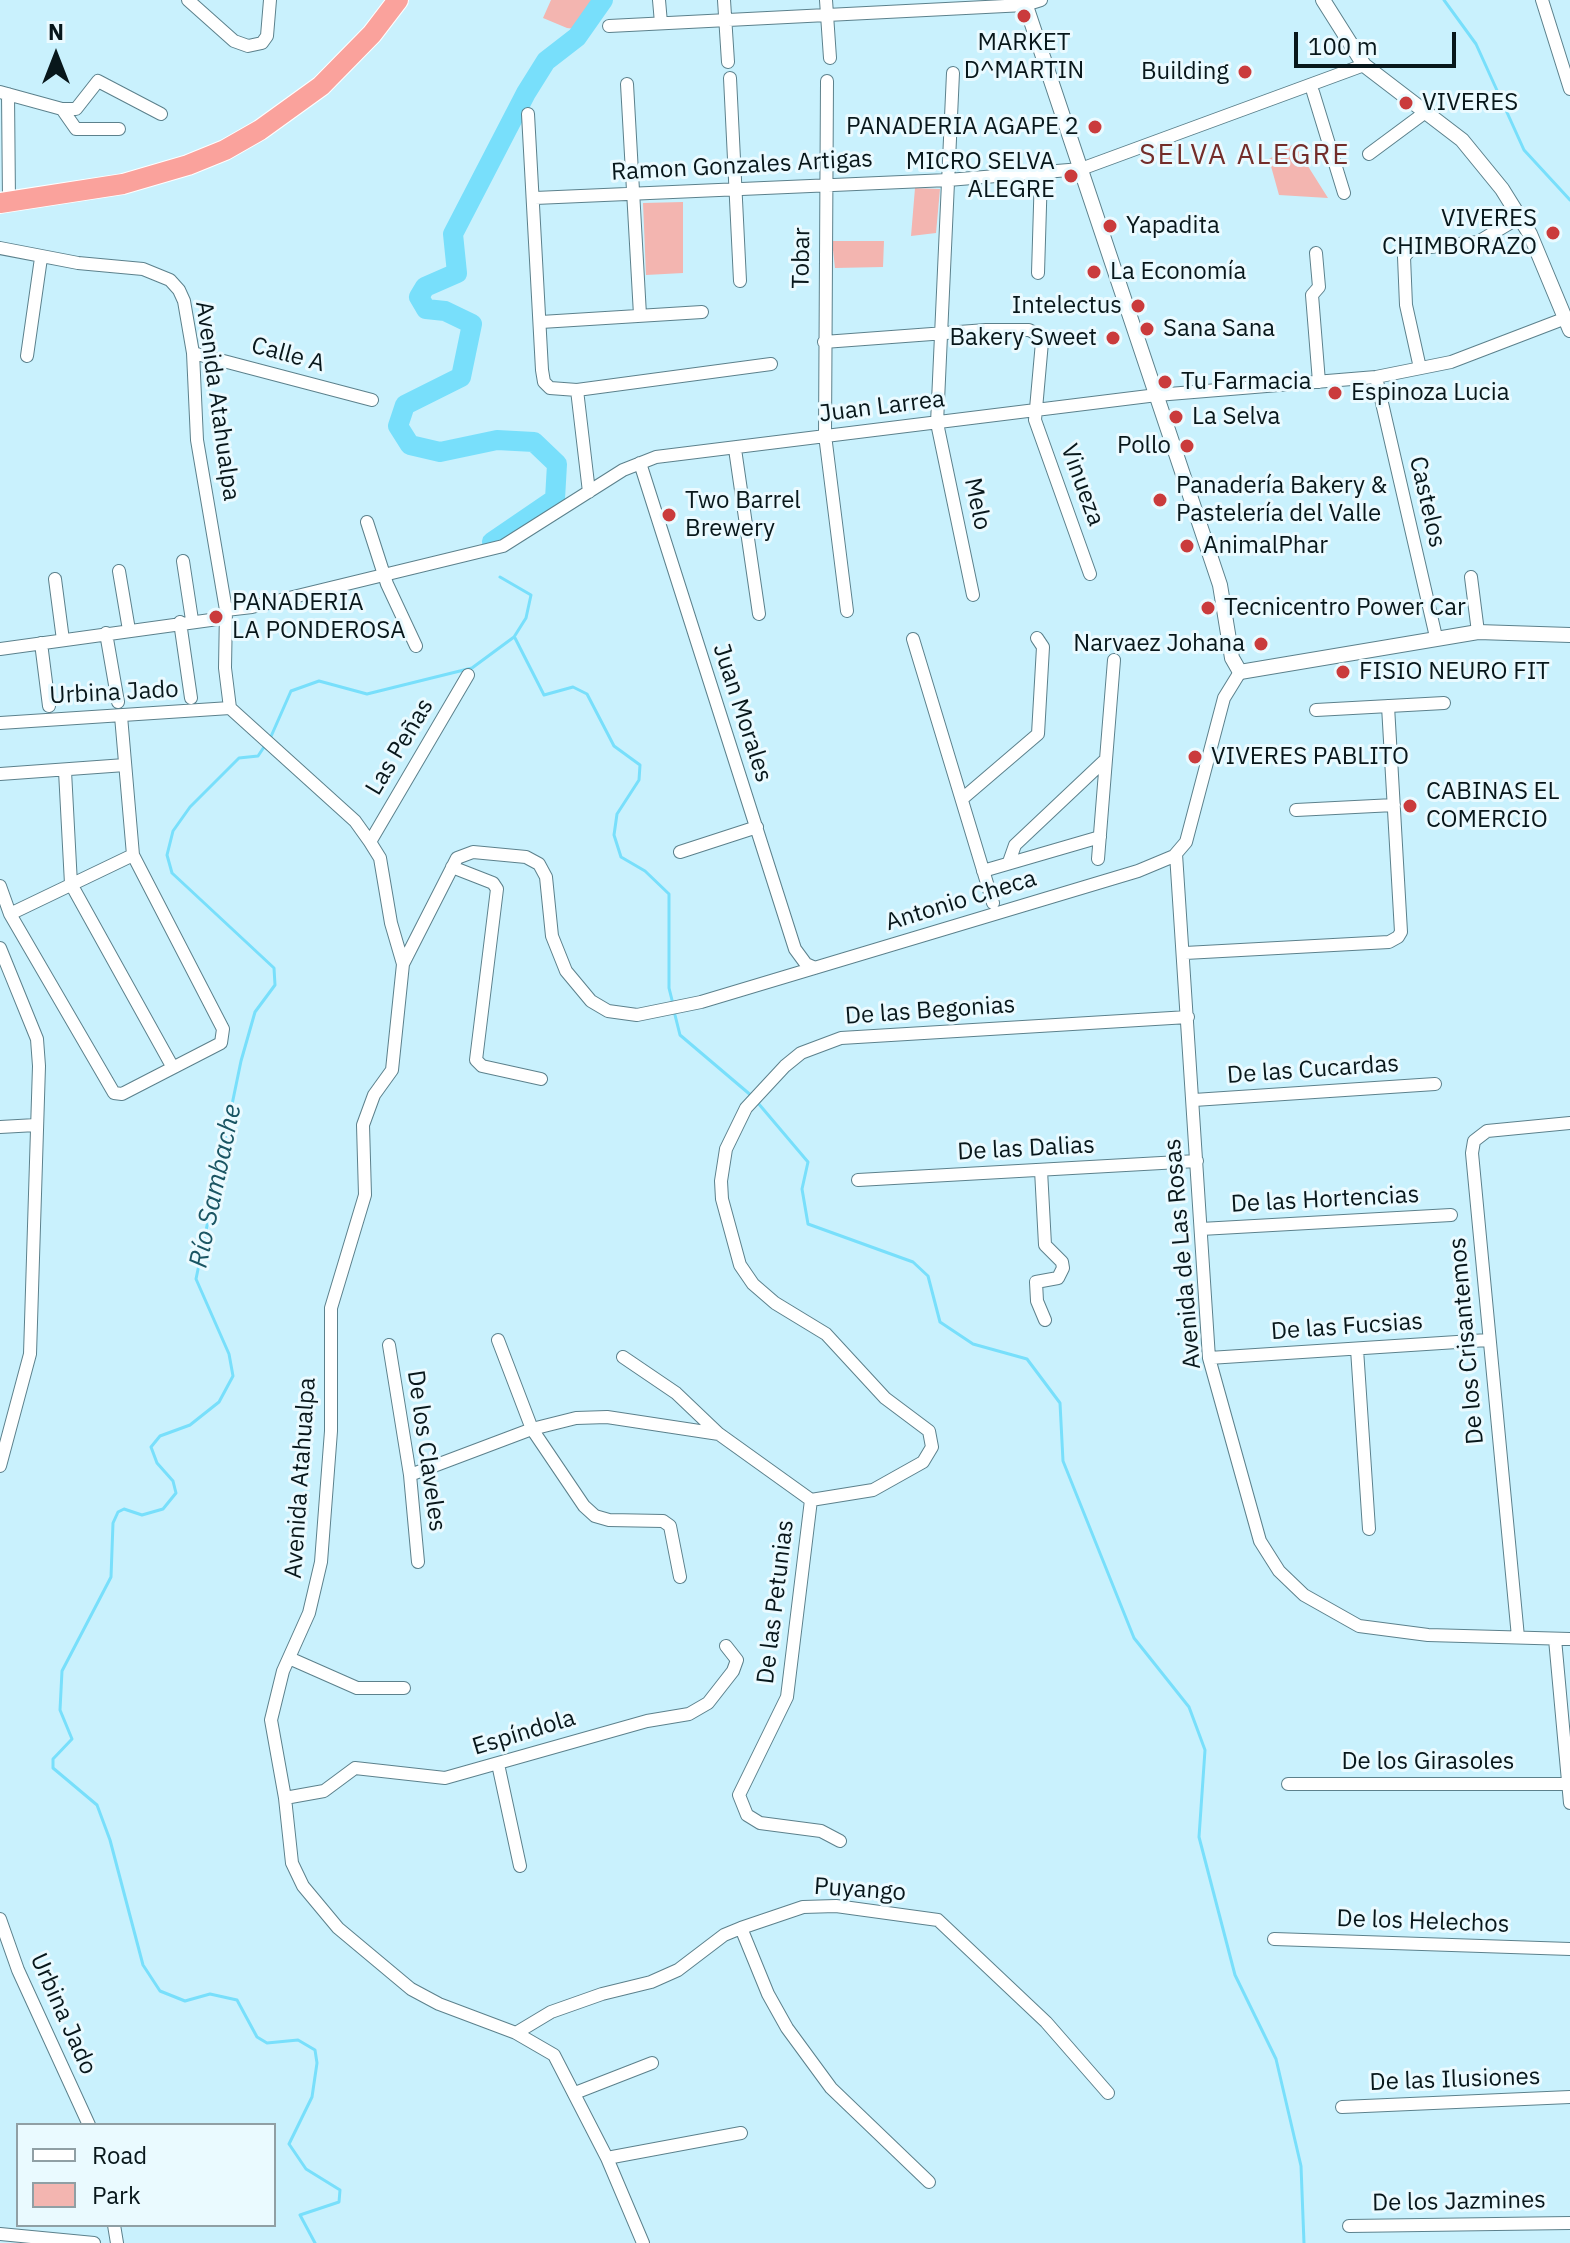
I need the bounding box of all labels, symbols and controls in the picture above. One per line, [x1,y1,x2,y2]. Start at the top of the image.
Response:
marker: MARKET D^MARTIN [1015,7,1033,25]
north arrow [16,16,96,96]
scale bar [1298,16,1460,66]
text: N [48,17,64,46]
place label: MARKET D^MARTIN [964,29,1084,85]
text: 100 m [1308,30,1378,62]
place label: Building [1141,58,1229,86]
marker: Building [1236,63,1254,81]
place label: VIVERES [1422,89,1518,117]
marker: VIVERES [1397,94,1415,112]
place label: PANADERIA AGAPE 2 [846,113,1079,141]
marker: PANADERIA AGAPE 2 [1086,118,1104,136]
district label: SELVA ALEGRE [1139,139,1351,173]
street label: Ramon Gonzales Artigas [610,145,874,187]
place label: MICRO SELVA ALEGRE [906,148,1055,204]
marker: MICRO SELVA ALEGRE [1062,167,1080,185]
place label: VIVERES CHIMBORAZO [1382,205,1537,261]
place label: Yapadita [1126,212,1220,240]
marker: Yapadita [1101,217,1119,235]
marker: VIVERES CHIMBORAZO [1544,224,1562,242]
street label: Tobar [787,227,817,289]
place label: La Economía [1110,258,1246,286]
marker: La Economía [1085,263,1103,281]
place label: Intelectus [1012,292,1122,320]
marker: Intelectus [1129,297,1147,315]
street label: Avenida Atahualpa [189,299,245,503]
place label: Sana Sana [1163,315,1275,343]
marker: Sana Sana [1138,320,1156,338]
place label: Bakery Sweet [949,324,1097,352]
marker: Bakery Sweet [1104,329,1122,347]
street label: Calle A [248,331,328,379]
place label: Tu Farmacia [1181,368,1312,396]
marker: Tu Farmacia [1156,373,1174,391]
place label: Espinoza Lucia [1351,379,1509,407]
marker: Espinoza Lucia [1326,384,1344,402]
street label: Juan Larrea [818,385,946,429]
place label: La Selva [1192,403,1280,431]
marker: La Selva [1167,408,1185,426]
place label: Pollo [1117,432,1171,460]
marker: Pollo [1178,437,1196,455]
street label: Vinueza [1054,440,1110,530]
street label: Castelos [1403,454,1451,550]
place label: Panadería Bakery & Pastelería del Valle [1176,472,1387,528]
street label: Melo [957,475,997,533]
place label: Two Barrel Brewery [685,487,801,543]
marker: Panadería Bakery & Pastelería del Valle [1151,491,1169,509]
marker: Two Barrel Brewery [660,506,678,524]
place label: AnimalPhar [1203,532,1328,560]
marker: AnimalPhar [1178,537,1196,555]
place label: PANADERIA LA PONDEROSA [232,589,406,645]
place label: Tecnicentro Power Car [1224,594,1466,622]
marker: Tecnicentro Power Car [1199,599,1217,617]
marker: PANADERIA LA PONDEROSA [207,608,225,626]
place label: Narvaez Johana [1073,630,1245,658]
marker: Narvaez Johana [1252,635,1270,653]
street label: Juan Morales [706,640,778,786]
place label: FISIO NEURO FIT [1359,658,1550,686]
marker: FISIO NEURO FIT [1334,663,1352,681]
street label: Urbina Jado [49,675,179,711]
street label: Las Peñas [360,693,440,801]
place label: VIVERES PABLITO [1211,743,1409,771]
marker: VIVERES PABLITO [1186,748,1204,766]
place label: CABINAS EL COMERCIO [1426,778,1560,834]
marker: CABINAS EL COMERCIO [1401,797,1419,815]
street label: Antonio Checa [882,864,1040,938]
street label: De las Begonias [844,991,1016,1031]
street label: De las Cucardas [1226,1050,1400,1090]
water label: Río Sambache [183,1101,249,1271]
street label: De las Dalias [957,1131,1095,1167]
street label: Avenida de Las Rosas [1159,1138,1207,1370]
street label: De las Hortencias [1230,1181,1420,1219]
street label: De los Crisantemos [1444,1236,1490,1446]
street label: De las Fucsias [1270,1307,1424,1347]
street label: De los Claveles [400,1369,452,1533]
street label: Avenida Atahualpa [280,1376,322,1580]
street label: De las Petunias [752,1518,800,1686]
street label: Espíndola [469,1704,579,1762]
street label: De los Girasoles [1342,1748,1514,1776]
street label: Puyango [813,1872,907,1908]
street label: De los Helechos [1336,1905,1510,1939]
street label: Urbina Jado [24,1949,102,2079]
street label: De las Ilusiones [1369,2063,1541,2097]
legend [16,2123,276,2227]
text: Road [92,2139,147,2171]
text: Park [92,2179,141,2211]
street label: De los Jazmines [1372,2186,1546,2218]

